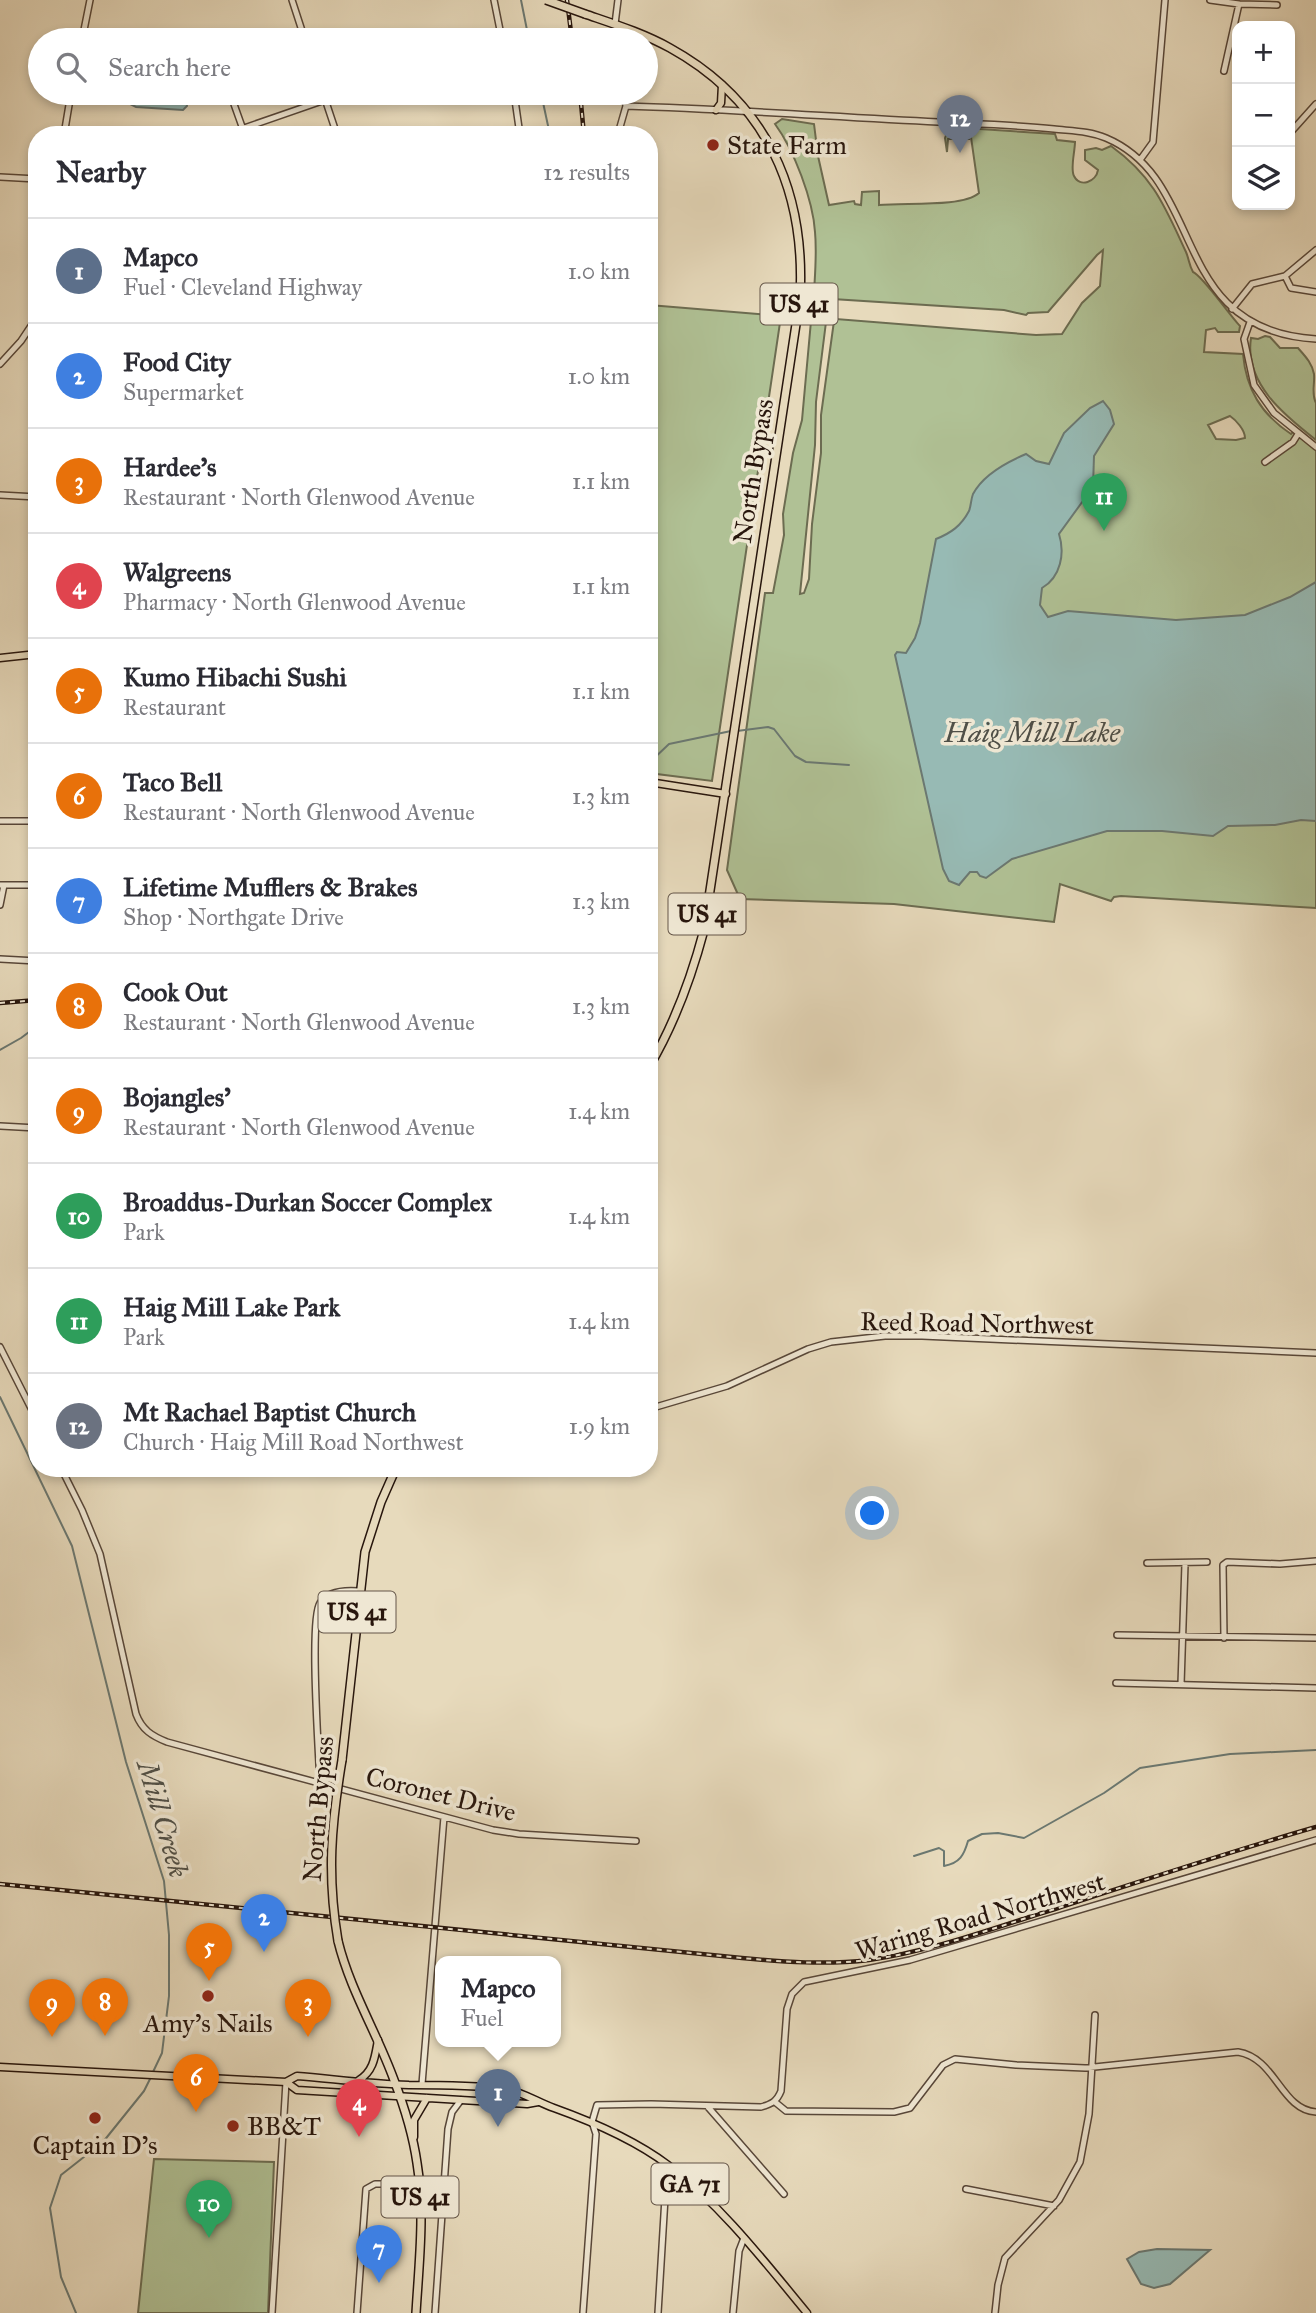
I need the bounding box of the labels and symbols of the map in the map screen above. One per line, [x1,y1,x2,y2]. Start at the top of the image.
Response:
pin: 12 [937,95,983,153]
place label: State Farm [727,129,847,161]
marker: State Farm [705,137,721,153]
road number: US 41 [760,284,838,324]
street label: North Bypass [726,396,780,546]
pin: 11 [1081,473,1127,531]
water label: Haig Mill Lake [943,715,1121,750]
road number: US 41 [668,894,746,934]
street label: Reed Road Northwest [860,1305,1094,1341]
your location [855,1496,889,1530]
road number: US 41 [318,1592,396,1632]
street label: North Bypass [296,1735,340,1883]
water label: Mill Creek [129,1754,197,1882]
street label: Coronet Drive [363,1760,520,1828]
street label: Waring Road Northwest [851,1865,1109,1967]
pin: 2 [241,1894,287,1952]
pin: 5 [186,1923,232,1981]
pin: 8 [82,1978,128,2036]
pin: 9 [29,1979,75,2037]
pin: 3 [285,1979,331,2037]
marker: Amy's Nails [200,1988,216,2004]
place label: Amy's Nails [142,2007,273,2039]
pin: 6 [173,2054,219,2112]
pin: 1 [475,2069,521,2127]
pin: 4 [336,2079,382,2137]
marker: Captain D's [87,2110,103,2126]
place label: BB&T [247,2110,321,2142]
marker: BB&T [225,2118,241,2134]
place label: Captain D's [33,2129,158,2161]
road number: GA 71 [652,2164,728,2204]
road number: US 41 [382,2176,458,2218]
pin: 10 [186,2180,232,2238]
pin: 7 [356,2225,402,2283]

